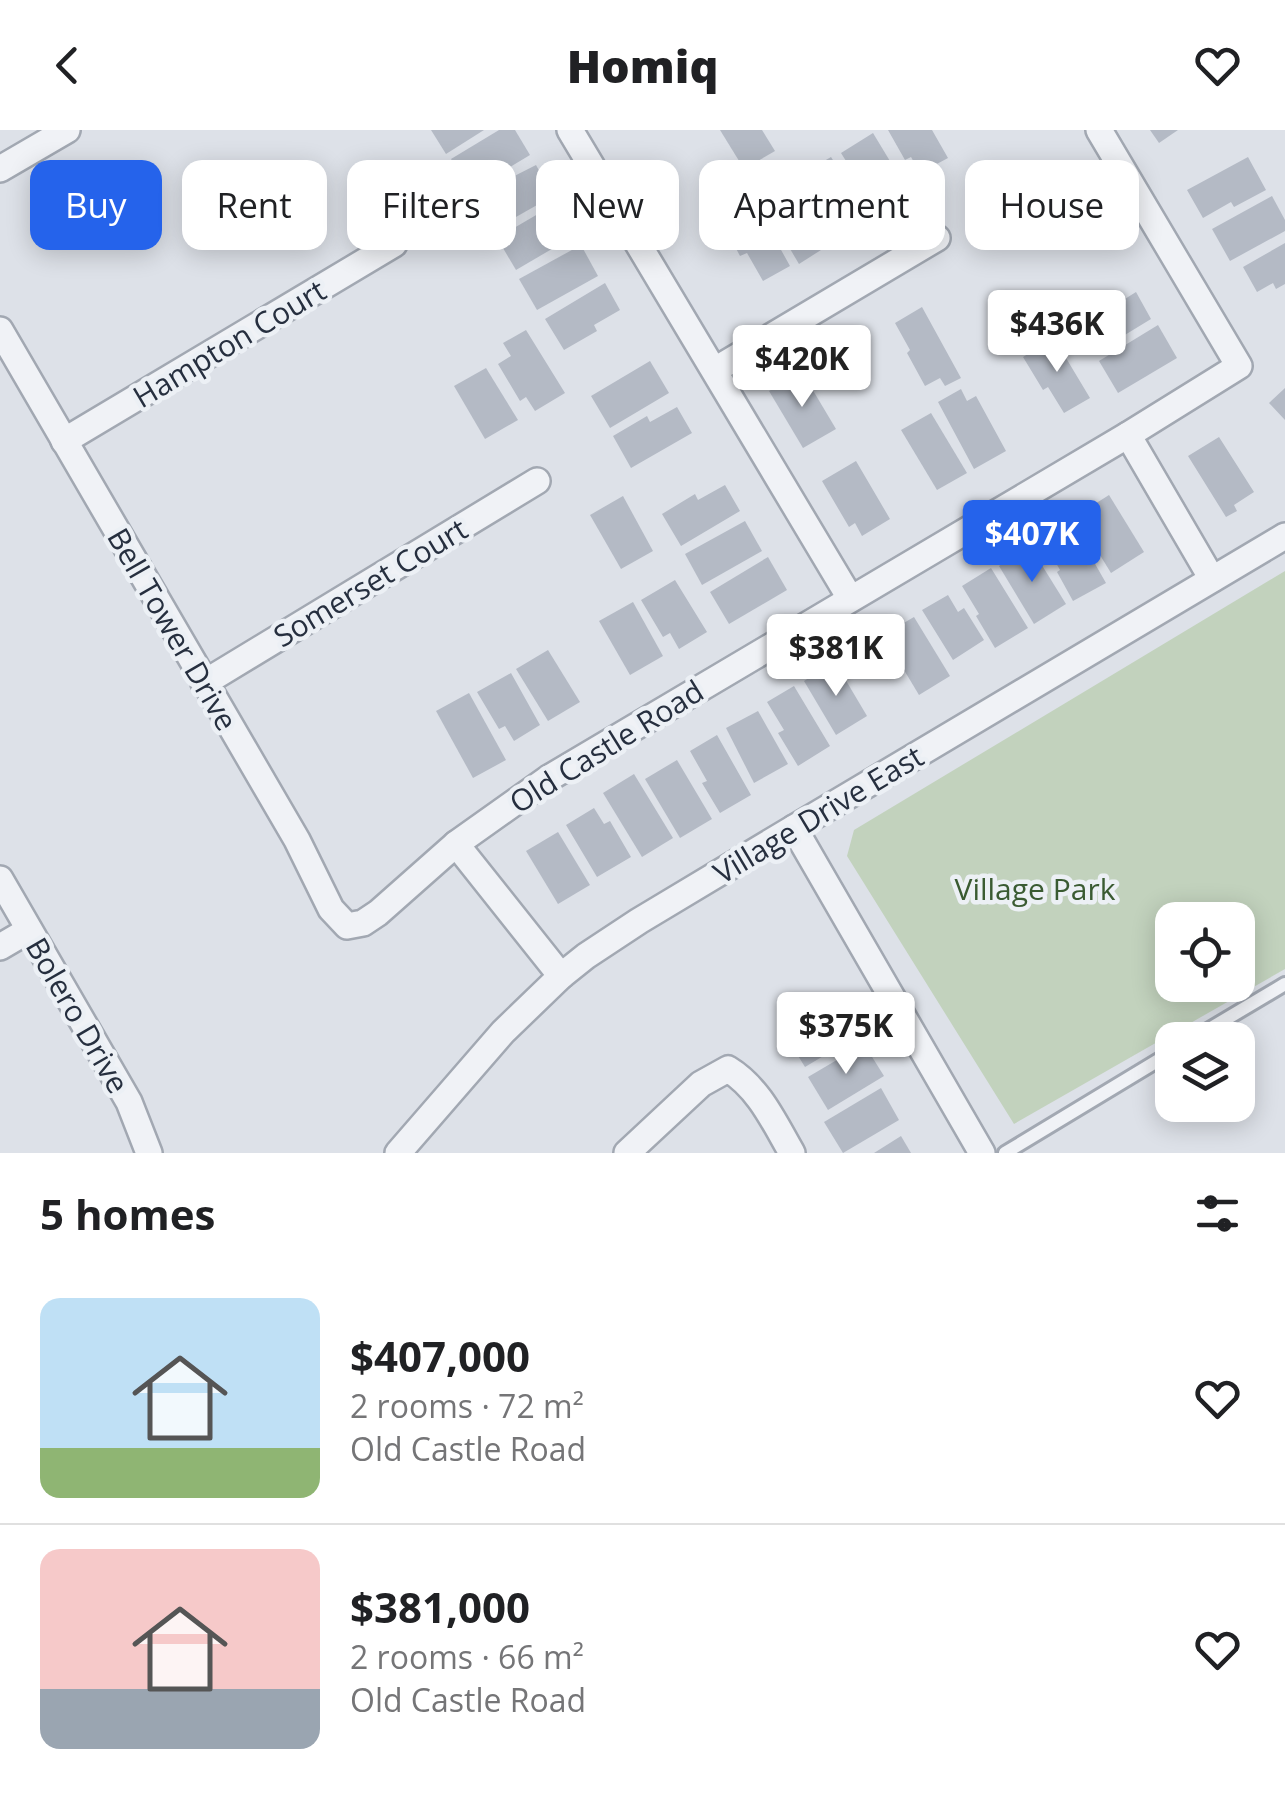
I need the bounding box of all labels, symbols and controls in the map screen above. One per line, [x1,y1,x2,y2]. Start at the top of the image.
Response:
text: Homiq [567,35,718,96]
icon: back [40,38,95,93]
icon: heart [1190,38,1245,93]
chip: Buy [30,160,162,250]
chip: Rent [182,160,327,250]
chip: Filters [347,160,516,250]
chip: New [536,160,679,250]
chip: Apartment [699,160,945,250]
chip: House [965,160,1139,250]
street label: Hampton Court [125,269,333,417]
pin: $436K [987,290,1127,375]
text: $436K [1010,301,1104,344]
pin: $420K [732,325,872,410]
text: $420K [755,336,849,379]
pin: $407K [962,500,1102,585]
street label: Somerset Court [265,508,475,656]
text: $407K [985,511,1079,554]
street label: Bell Tower Drive [98,520,248,738]
pin: $381K [766,614,906,699]
text: $381K [789,625,883,668]
street label: Old Castle Road [501,670,711,822]
street label: Village Drive East [706,735,930,893]
park label: Village Park [955,868,1116,909]
map controls [1155,902,1255,1122]
button: locate [1155,902,1255,1002]
street label: Bolero Drive [17,930,139,1100]
pin: $375K [776,992,916,1077]
text: $375K [799,1003,893,1046]
button: layers [1155,1022,1255,1122]
text: 5 homes [40,1185,215,1242]
icon: filters [1190,1186,1245,1241]
text: $407,000 [350,1327,530,1384]
icon: home [120,1338,240,1458]
icon: heart [1190,1371,1245,1426]
text: 2 rooms · 72 m² [350,1384,584,1427]
text: Old Castle Road [350,1427,586,1470]
text: $381,000 [350,1578,530,1635]
icon: home [120,1589,240,1709]
icon: heart [1190,1622,1245,1677]
text: 2 rooms · 66 m² [350,1635,584,1678]
text: Old Castle Road [350,1678,586,1721]

